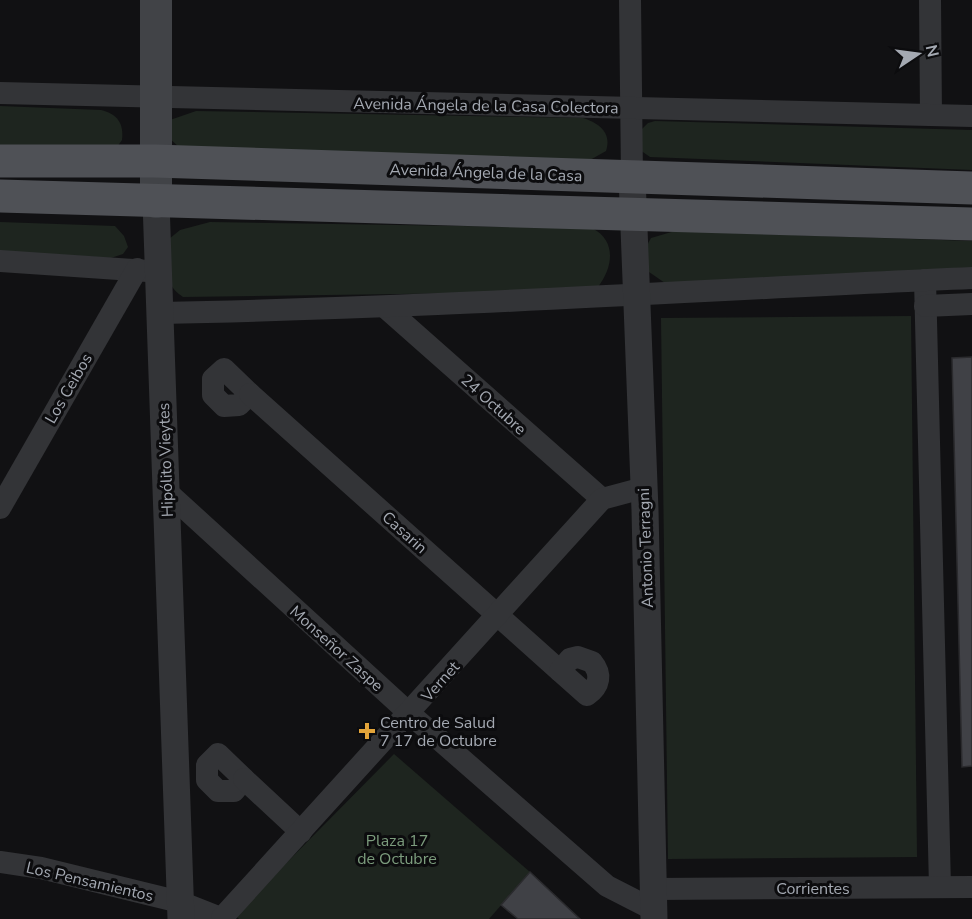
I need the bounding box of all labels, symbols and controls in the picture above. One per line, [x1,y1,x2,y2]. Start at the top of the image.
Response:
north arrow [888,24,948,84]
text: N [920,43,944,59]
street label: Avenida Ángela de la Casa Colectora [353,93,619,119]
street label: Avenida Ángela de la Casa [389,159,583,187]
street label: Los Ceibos [40,349,98,428]
street label: 24 Octubre [456,369,531,440]
street label: Hipólito Vieytes [153,402,179,517]
street label: Antonio Terragni [633,488,659,608]
street label: Casarin [377,507,432,559]
street label: Monseñor Zaspe [285,601,388,697]
street label: Vernet [416,656,465,707]
place label: Centro de Salud 7 17 de Octubre [380,712,497,752]
marker: Centro de Salud 7 17 de Octubre [358,722,376,740]
park label: Plaza 17 de Octubre [357,830,437,870]
street label: Los Pensamientos [24,857,156,907]
street label: Corrientes [776,878,850,900]

